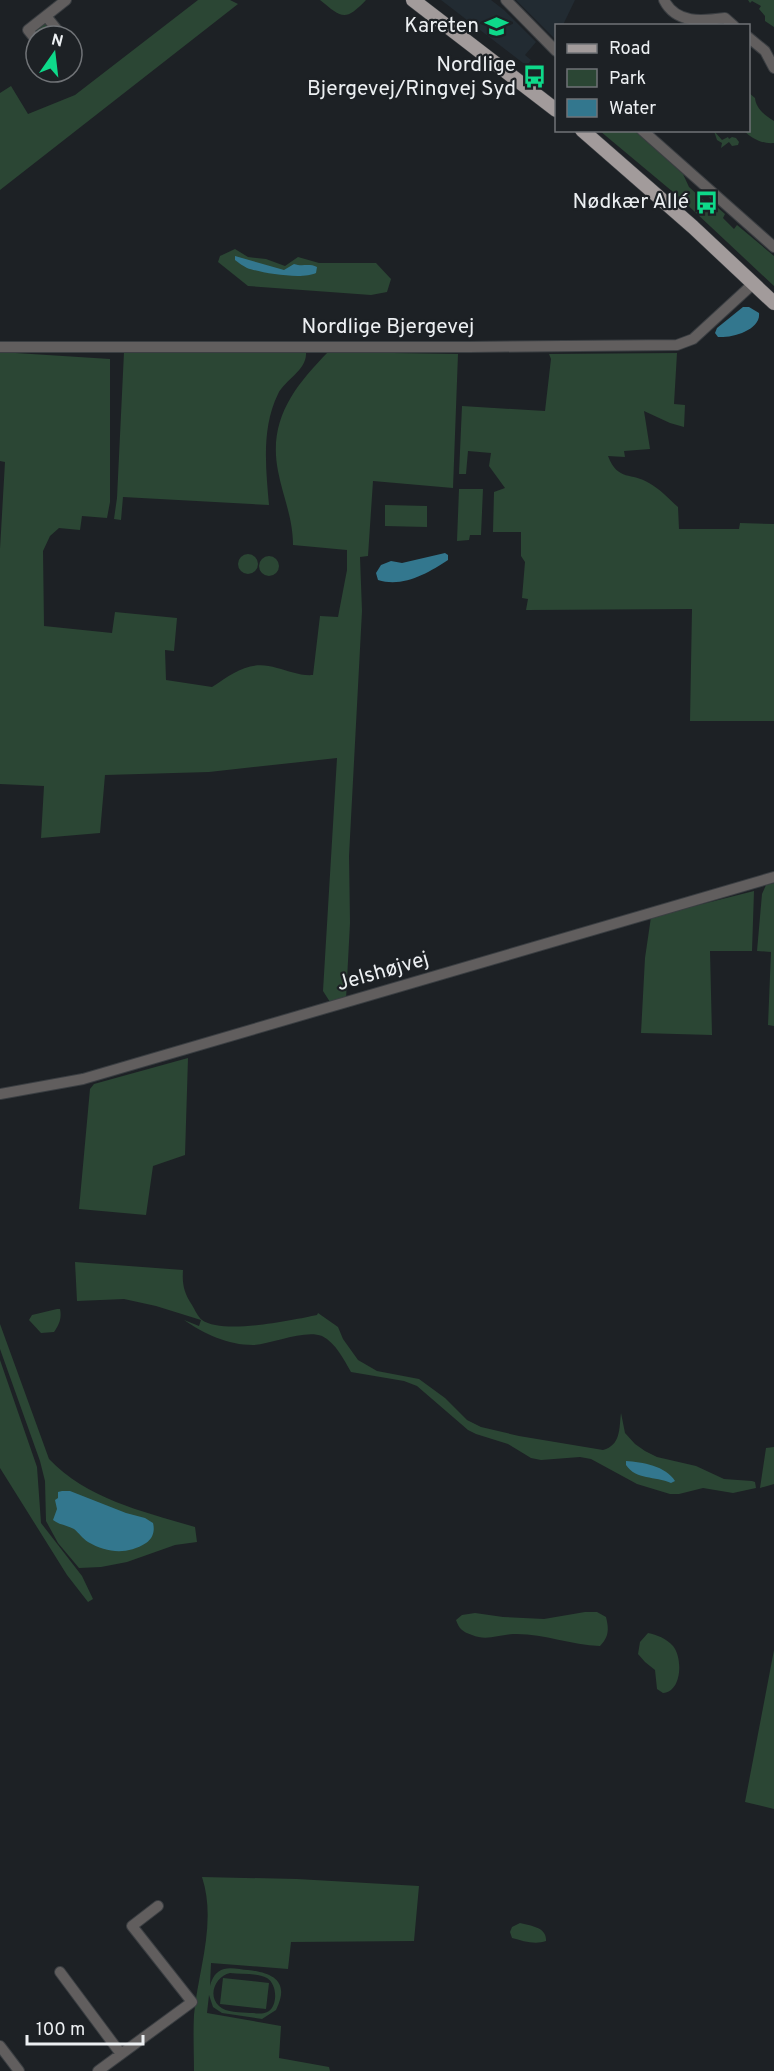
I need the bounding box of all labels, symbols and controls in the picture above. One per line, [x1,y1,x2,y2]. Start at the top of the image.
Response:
place label: Kareten [404,13,479,40]
school or university icon: Kareten [484,13,510,39]
north arrow [24,24,84,84]
legend [555,24,750,132]
text: N [49,30,65,52]
text: Road [609,38,651,61]
place label: Nordlige Bjergevej/Ringvej Syd [307,52,516,103]
bus stop icon: Nordlige Bjergevej/Ringvej Syd [521,64,547,90]
text: Park [609,68,646,91]
text: Water [609,98,656,121]
place label: Nødkær Allé [573,189,689,216]
bus stop icon: Nødkær Allé [694,189,720,215]
street label: Nordlige Bjergevej [302,314,474,341]
street label: Jelshøjvej [334,946,432,998]
scale bar [27,2008,142,2046]
text: 100 m [36,2019,85,2042]

